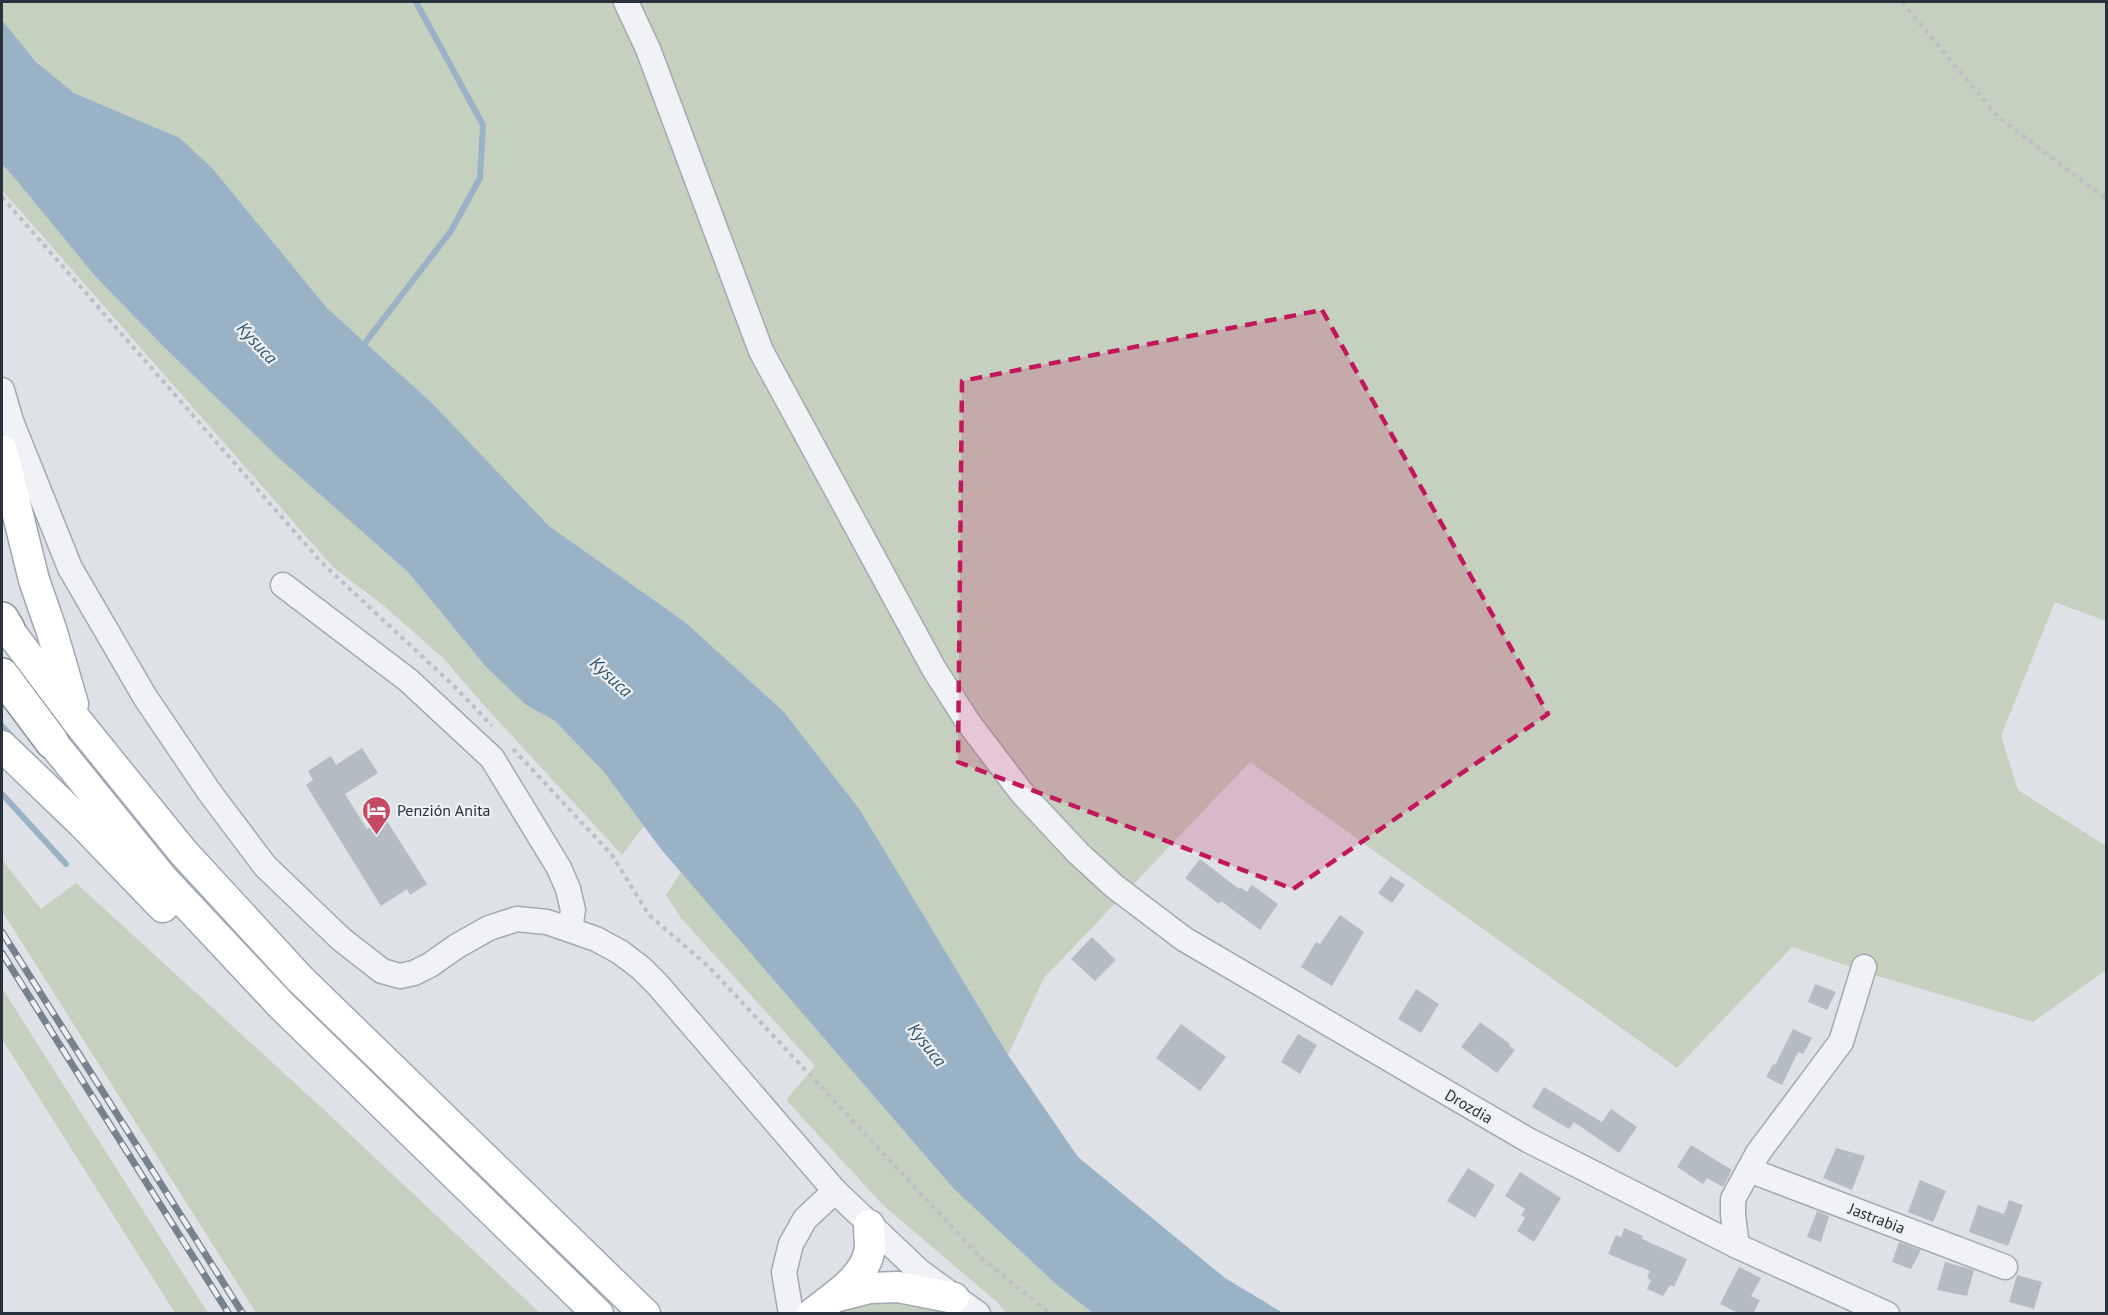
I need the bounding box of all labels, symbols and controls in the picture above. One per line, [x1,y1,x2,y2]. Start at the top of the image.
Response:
water label: Kysuca [232,317,283,369]
water label: Kysuca [585,651,638,702]
hotel icon: Penzión Anita [360,794,392,836]
place label: Penzión Anita [397,800,491,820]
water label: Kysuca [903,1018,952,1072]
street label: Drozdia [1441,1084,1497,1128]
street label: Jastrabia [1845,1198,1908,1238]

